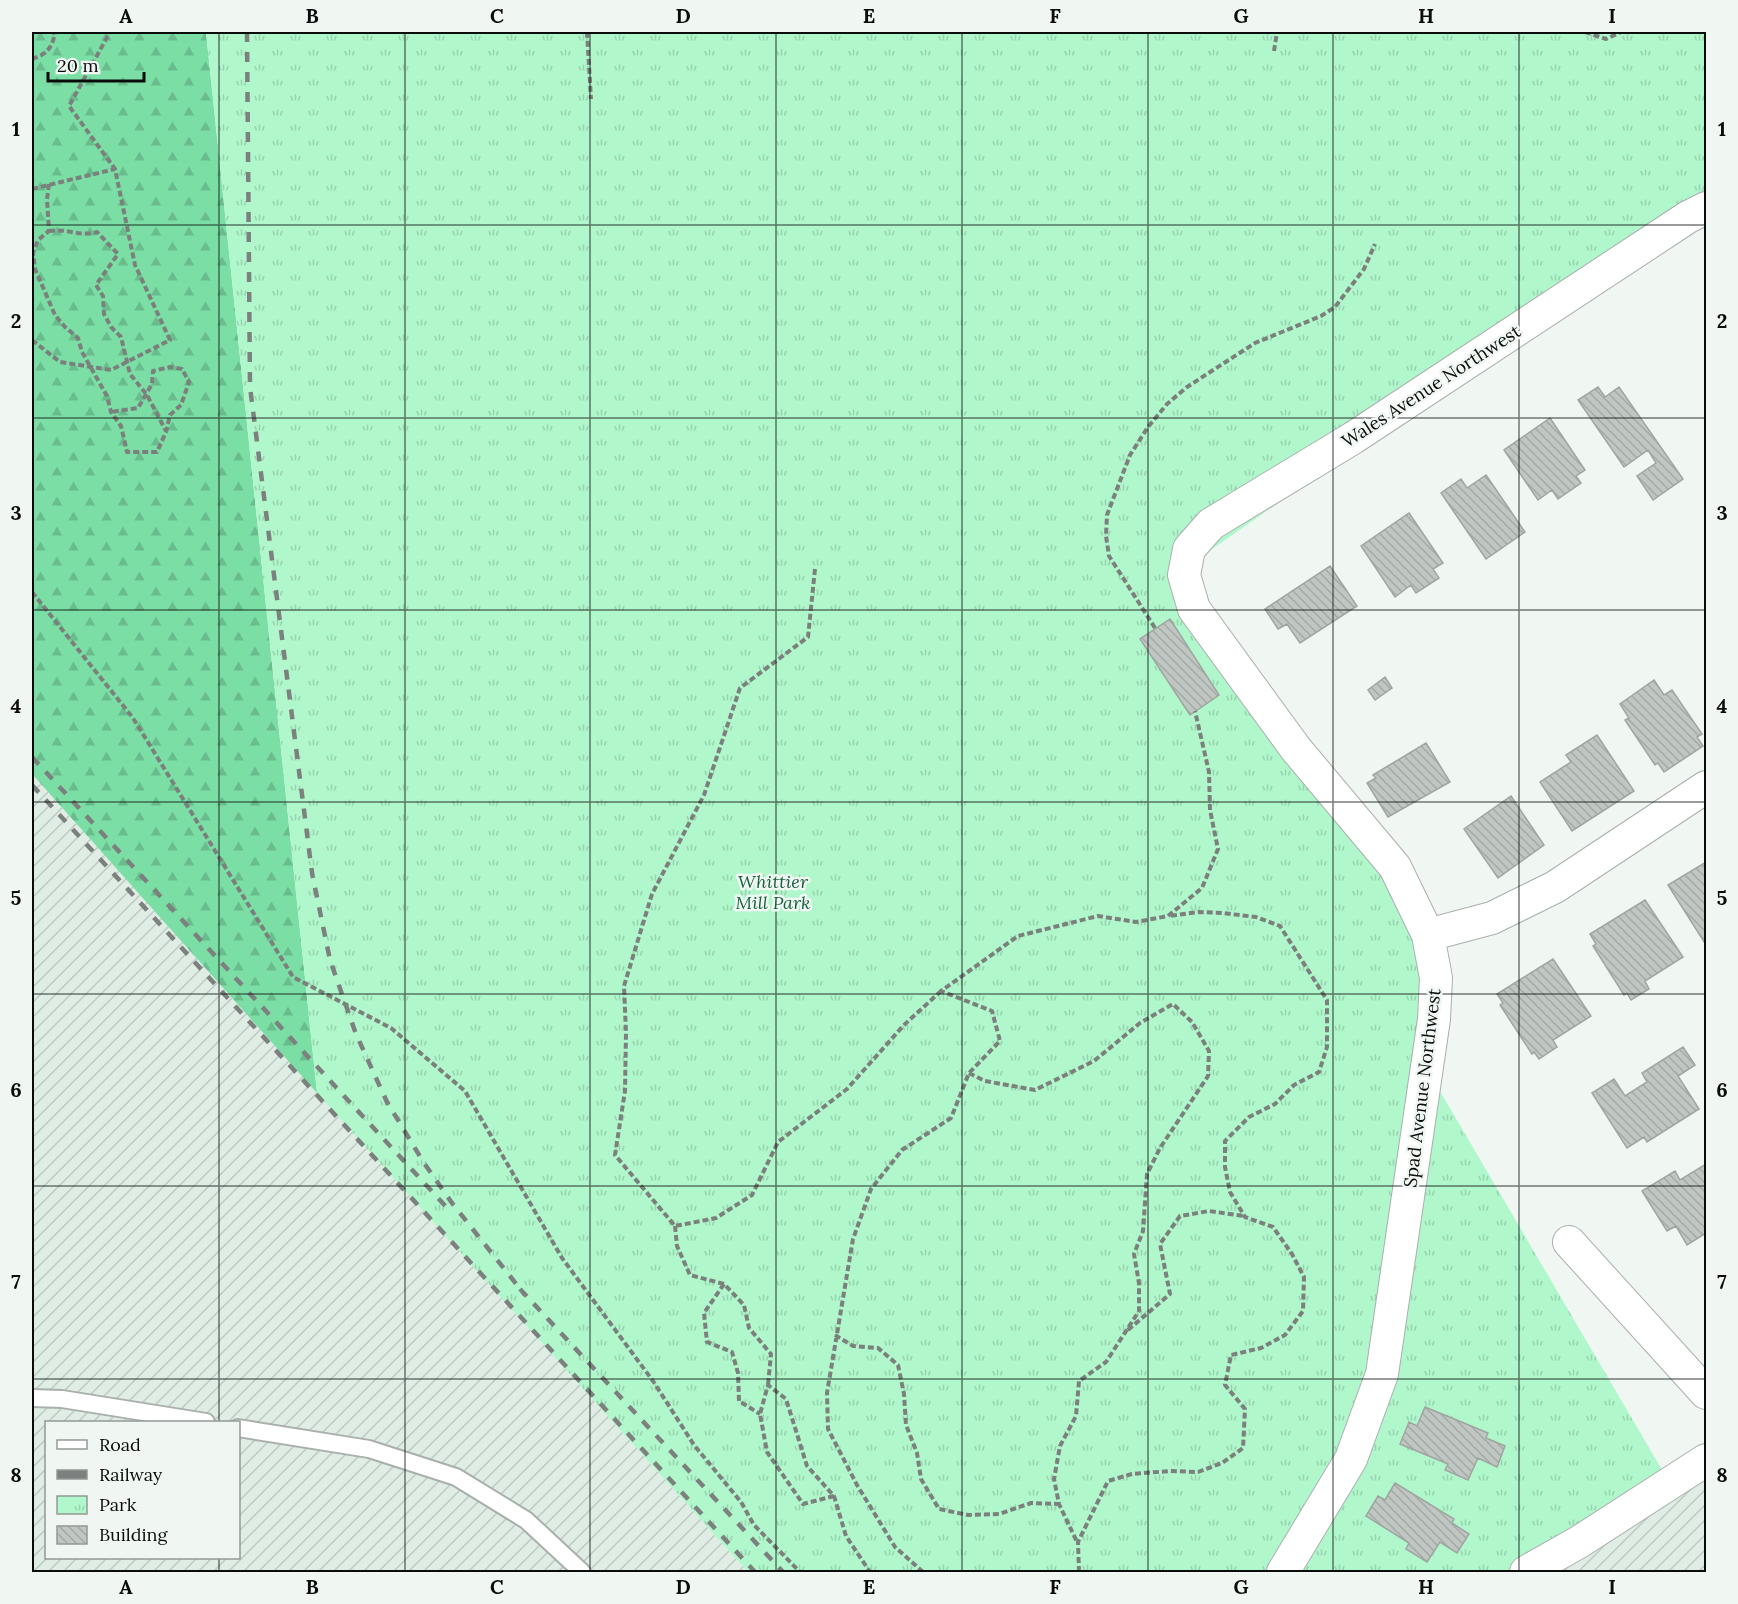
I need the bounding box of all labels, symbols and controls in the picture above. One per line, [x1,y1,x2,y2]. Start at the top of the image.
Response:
text: A [119,3,133,28]
text: B [305,3,319,28]
text: C [490,3,504,28]
text: D [675,3,691,28]
text: E [863,3,875,28]
text: F [1049,3,1061,28]
text: G [1233,3,1249,28]
text: H [1418,3,1434,28]
text: I [1608,3,1616,28]
scale bar [48,45,144,83]
text: 20 m [57,54,99,77]
text: 1 [12,116,20,141]
text: 1 [1718,116,1726,141]
text: 2 [11,308,21,333]
text: 2 [1717,308,1727,333]
street label: Wales Avenue Northwest [1337,319,1525,453]
text: 3 [10,500,22,525]
text: 3 [1716,500,1728,525]
text: 4 [11,693,22,718]
text: 4 [1717,693,1728,718]
park label: Whittier Mill Park [736,870,810,914]
text: 5 [11,885,22,910]
text: 5 [1717,885,1728,910]
street label: Spad Avenue Northwest [1398,987,1446,1189]
text: 6 [10,1077,22,1102]
text: 6 [1716,1077,1728,1102]
text: 7 [11,1269,21,1294]
text: 7 [1717,1269,1727,1294]
legend [45,1421,240,1559]
text: Road [99,1433,141,1456]
text: 8 [10,1462,22,1487]
text: 8 [1716,1462,1728,1487]
text: Railway [99,1463,163,1486]
text: Park [99,1493,137,1516]
text: Building [99,1523,169,1546]
text: A [119,1574,133,1599]
text: B [305,1574,319,1599]
text: C [490,1574,504,1599]
text: D [675,1574,691,1599]
text: E [863,1574,875,1599]
text: F [1049,1574,1061,1599]
text: G [1233,1574,1249,1599]
text: H [1418,1574,1434,1599]
text: I [1608,1574,1616,1599]

